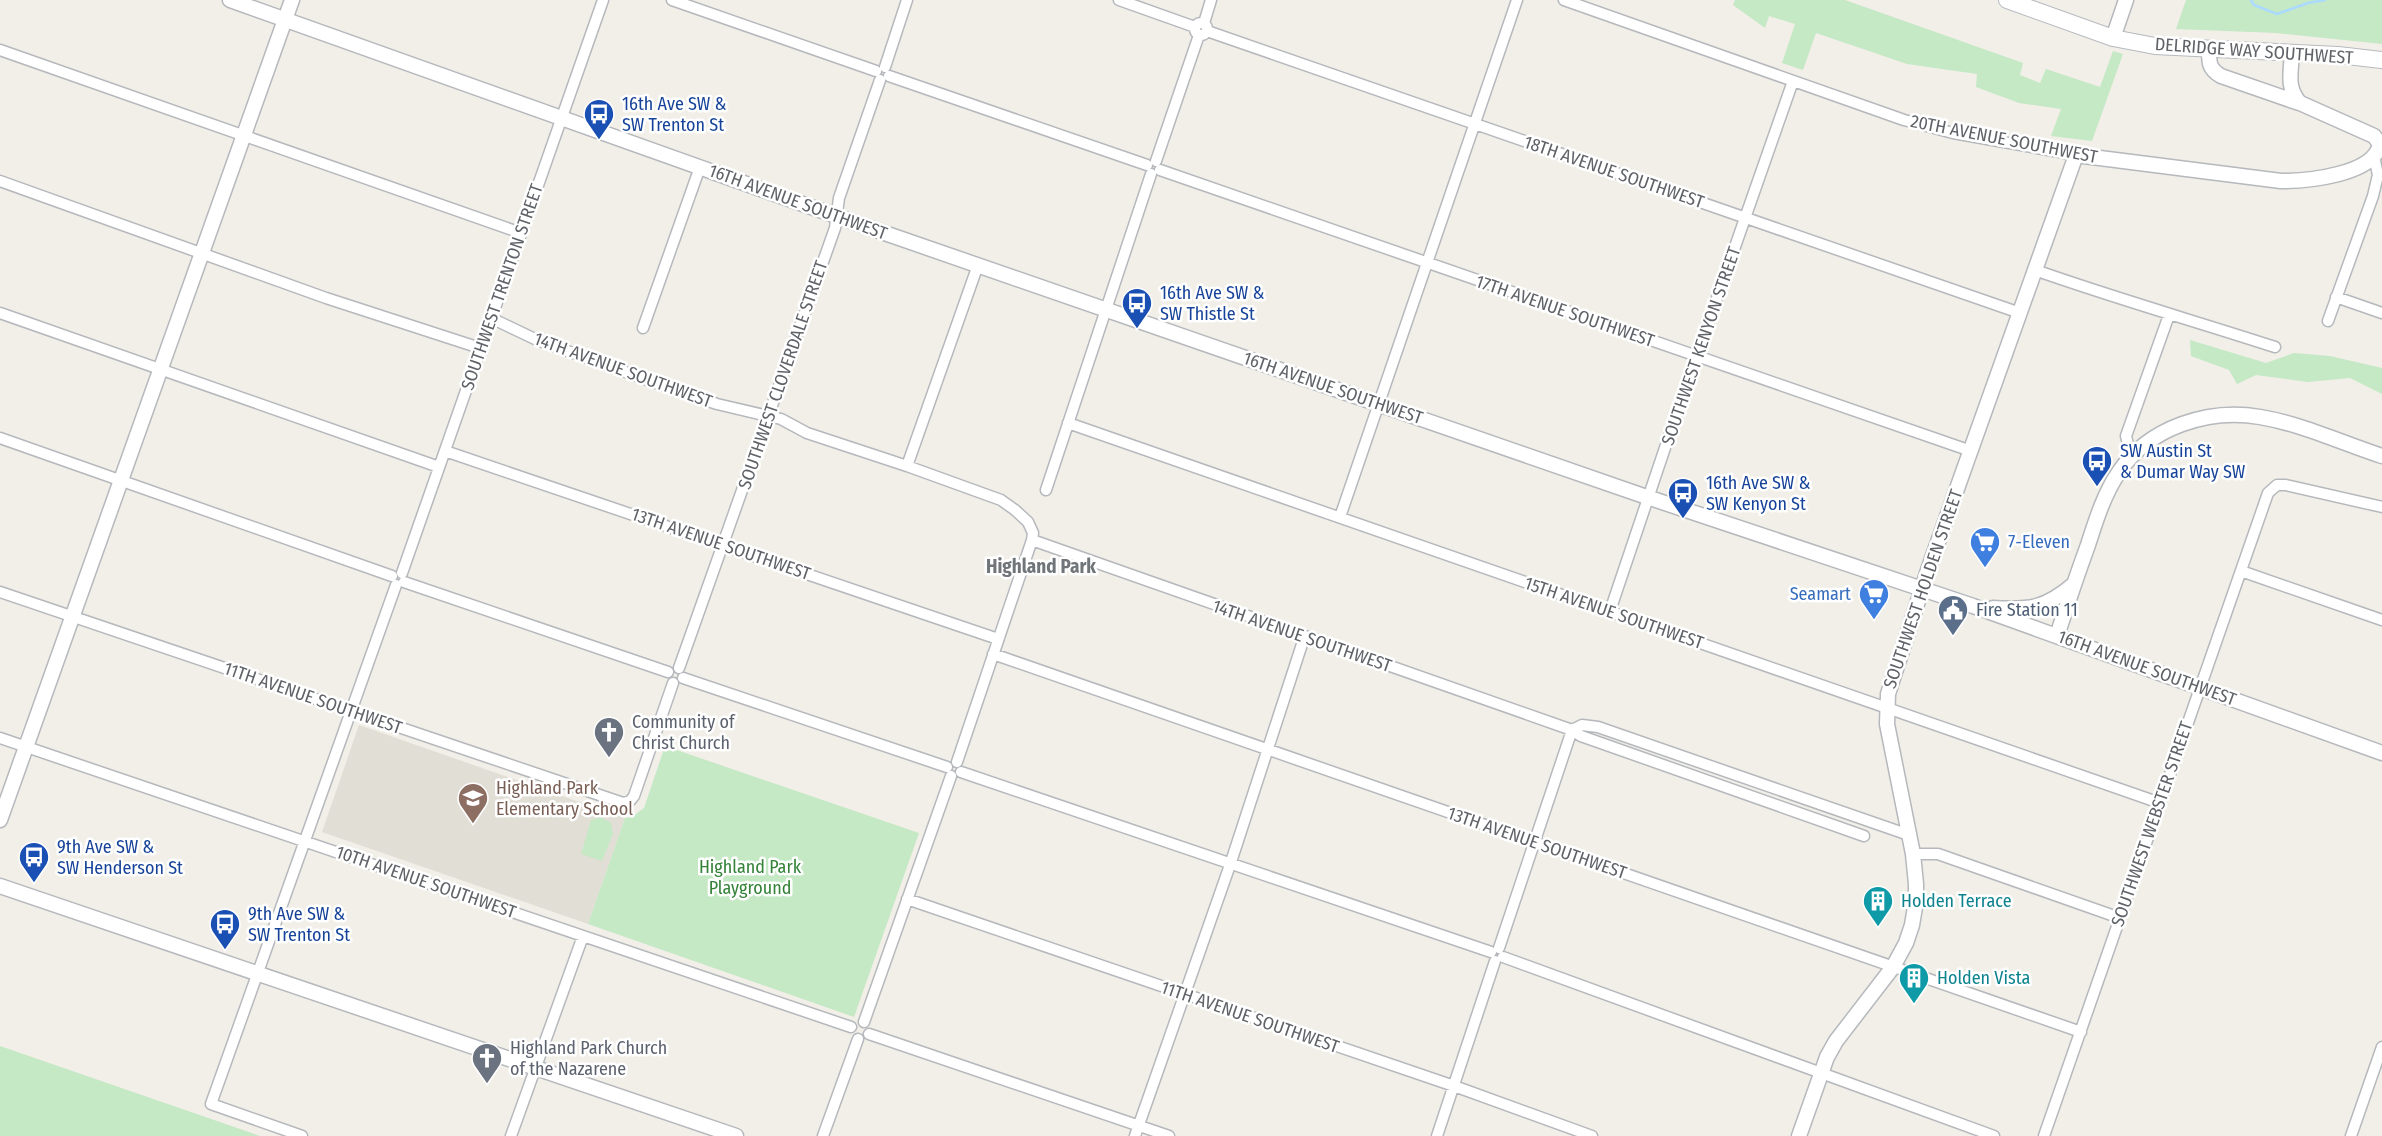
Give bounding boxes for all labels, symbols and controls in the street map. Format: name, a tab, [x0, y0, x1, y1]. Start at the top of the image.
street label: DELRIDGE WAY SOUTHWEST	[2154, 33, 2355, 69]
place label: 16th Ave SW & SW Trenton St	[622, 93, 727, 136]
bus stop icon: 16th Ave SW & SW Trenton St	[582, 97, 616, 141]
street label: 20TH AVENUE SOUTHWEST	[1909, 110, 2100, 168]
street label: 18TH AVENUE SOUTHWEST	[1521, 131, 1707, 213]
street label: 16TH AVENUE SOUTHWEST	[706, 159, 891, 245]
street label: SOUTHWEST TRENTON STREET	[456, 180, 548, 393]
street label: SOUTHWEST KENYON STREET	[1657, 243, 1746, 448]
street label: SOUTHWEST CLOVERDALE STREET	[734, 257, 833, 492]
street label: 17TH AVENUE SOUTHWEST	[1473, 270, 1658, 352]
place label: 16th Ave SW & SW Thistle St	[1160, 282, 1265, 325]
bus stop icon: 16th Ave SW & SW Thistle St	[1120, 286, 1154, 330]
street label: 14TH AVENUE SOUTHWEST	[531, 328, 716, 413]
street label: 16TH AVENUE SOUTHWEST	[1240, 347, 1426, 429]
place label: SW Austin St & Dumar Way SW	[2120, 440, 2246, 483]
bus stop icon: SW Austin St & Dumar Way SW	[2080, 444, 2114, 488]
place label: 16th Ave SW & SW Kenyon St	[1706, 472, 1811, 515]
bus stop icon: 16th Ave SW & SW Kenyon St	[1666, 476, 1700, 520]
street label: SOUTHWEST HOLDEN STREET	[1879, 486, 1968, 691]
street label: 13TH AVENUE SOUTHWEST	[629, 503, 814, 585]
supermarket icon: 7-Eleven	[1968, 525, 2002, 569]
place label: 7-Eleven	[2008, 531, 2070, 553]
district label: Highland Park	[986, 555, 1096, 578]
street label: 15TH AVENUE SOUTHWEST	[1522, 572, 1707, 654]
supermarket icon: Seamart	[1857, 577, 1891, 621]
place label: Seamart	[1790, 583, 1851, 605]
public building icon: Fire Station 11	[1936, 593, 1970, 637]
street label: 14TH AVENUE SOUTHWEST	[1210, 595, 1395, 677]
place label: Fire Station 11	[1976, 599, 2078, 621]
street label: 16TH AVENUE SOUTHWEST	[2055, 625, 2240, 711]
street label: 11TH AVENUE SOUTHWEST	[221, 657, 406, 739]
place label: Community of Christ Church	[632, 711, 736, 754]
church icon: Community of Christ Church	[592, 715, 626, 759]
street label: SOUTHWEST WEBSTER STREET	[2107, 718, 2198, 929]
place label: Highland Park Elementary School	[496, 777, 633, 820]
school or university icon: Highland Park Elementary School	[456, 781, 490, 825]
street label: 13TH AVENUE SOUTHWEST	[1445, 802, 1630, 884]
place label: 9th Ave SW & SW Henderson St	[57, 836, 183, 879]
bus stop icon: 9th Ave SW & SW Henderson St	[17, 840, 51, 884]
street label: 10TH AVENUE SOUTHWEST	[333, 841, 520, 923]
park label: Highland Park Playground	[699, 856, 802, 899]
building icon: Holden Terrace	[1861, 884, 1895, 928]
place label: Holden Terrace	[1901, 890, 2012, 912]
place label: 9th Ave SW & SW Trenton St	[248, 903, 350, 946]
bus stop icon: 9th Ave SW & SW Trenton St	[208, 907, 242, 951]
building icon: Holden Vista	[1897, 961, 1931, 1005]
place label: Holden Vista	[1937, 967, 2030, 989]
street label: 11TH AVENUE SOUTHWEST	[1158, 976, 1343, 1058]
place label: Highland Park Church of the Nazarene	[510, 1037, 667, 1080]
church icon: Highland Park Church of the Nazarene	[470, 1041, 504, 1085]

